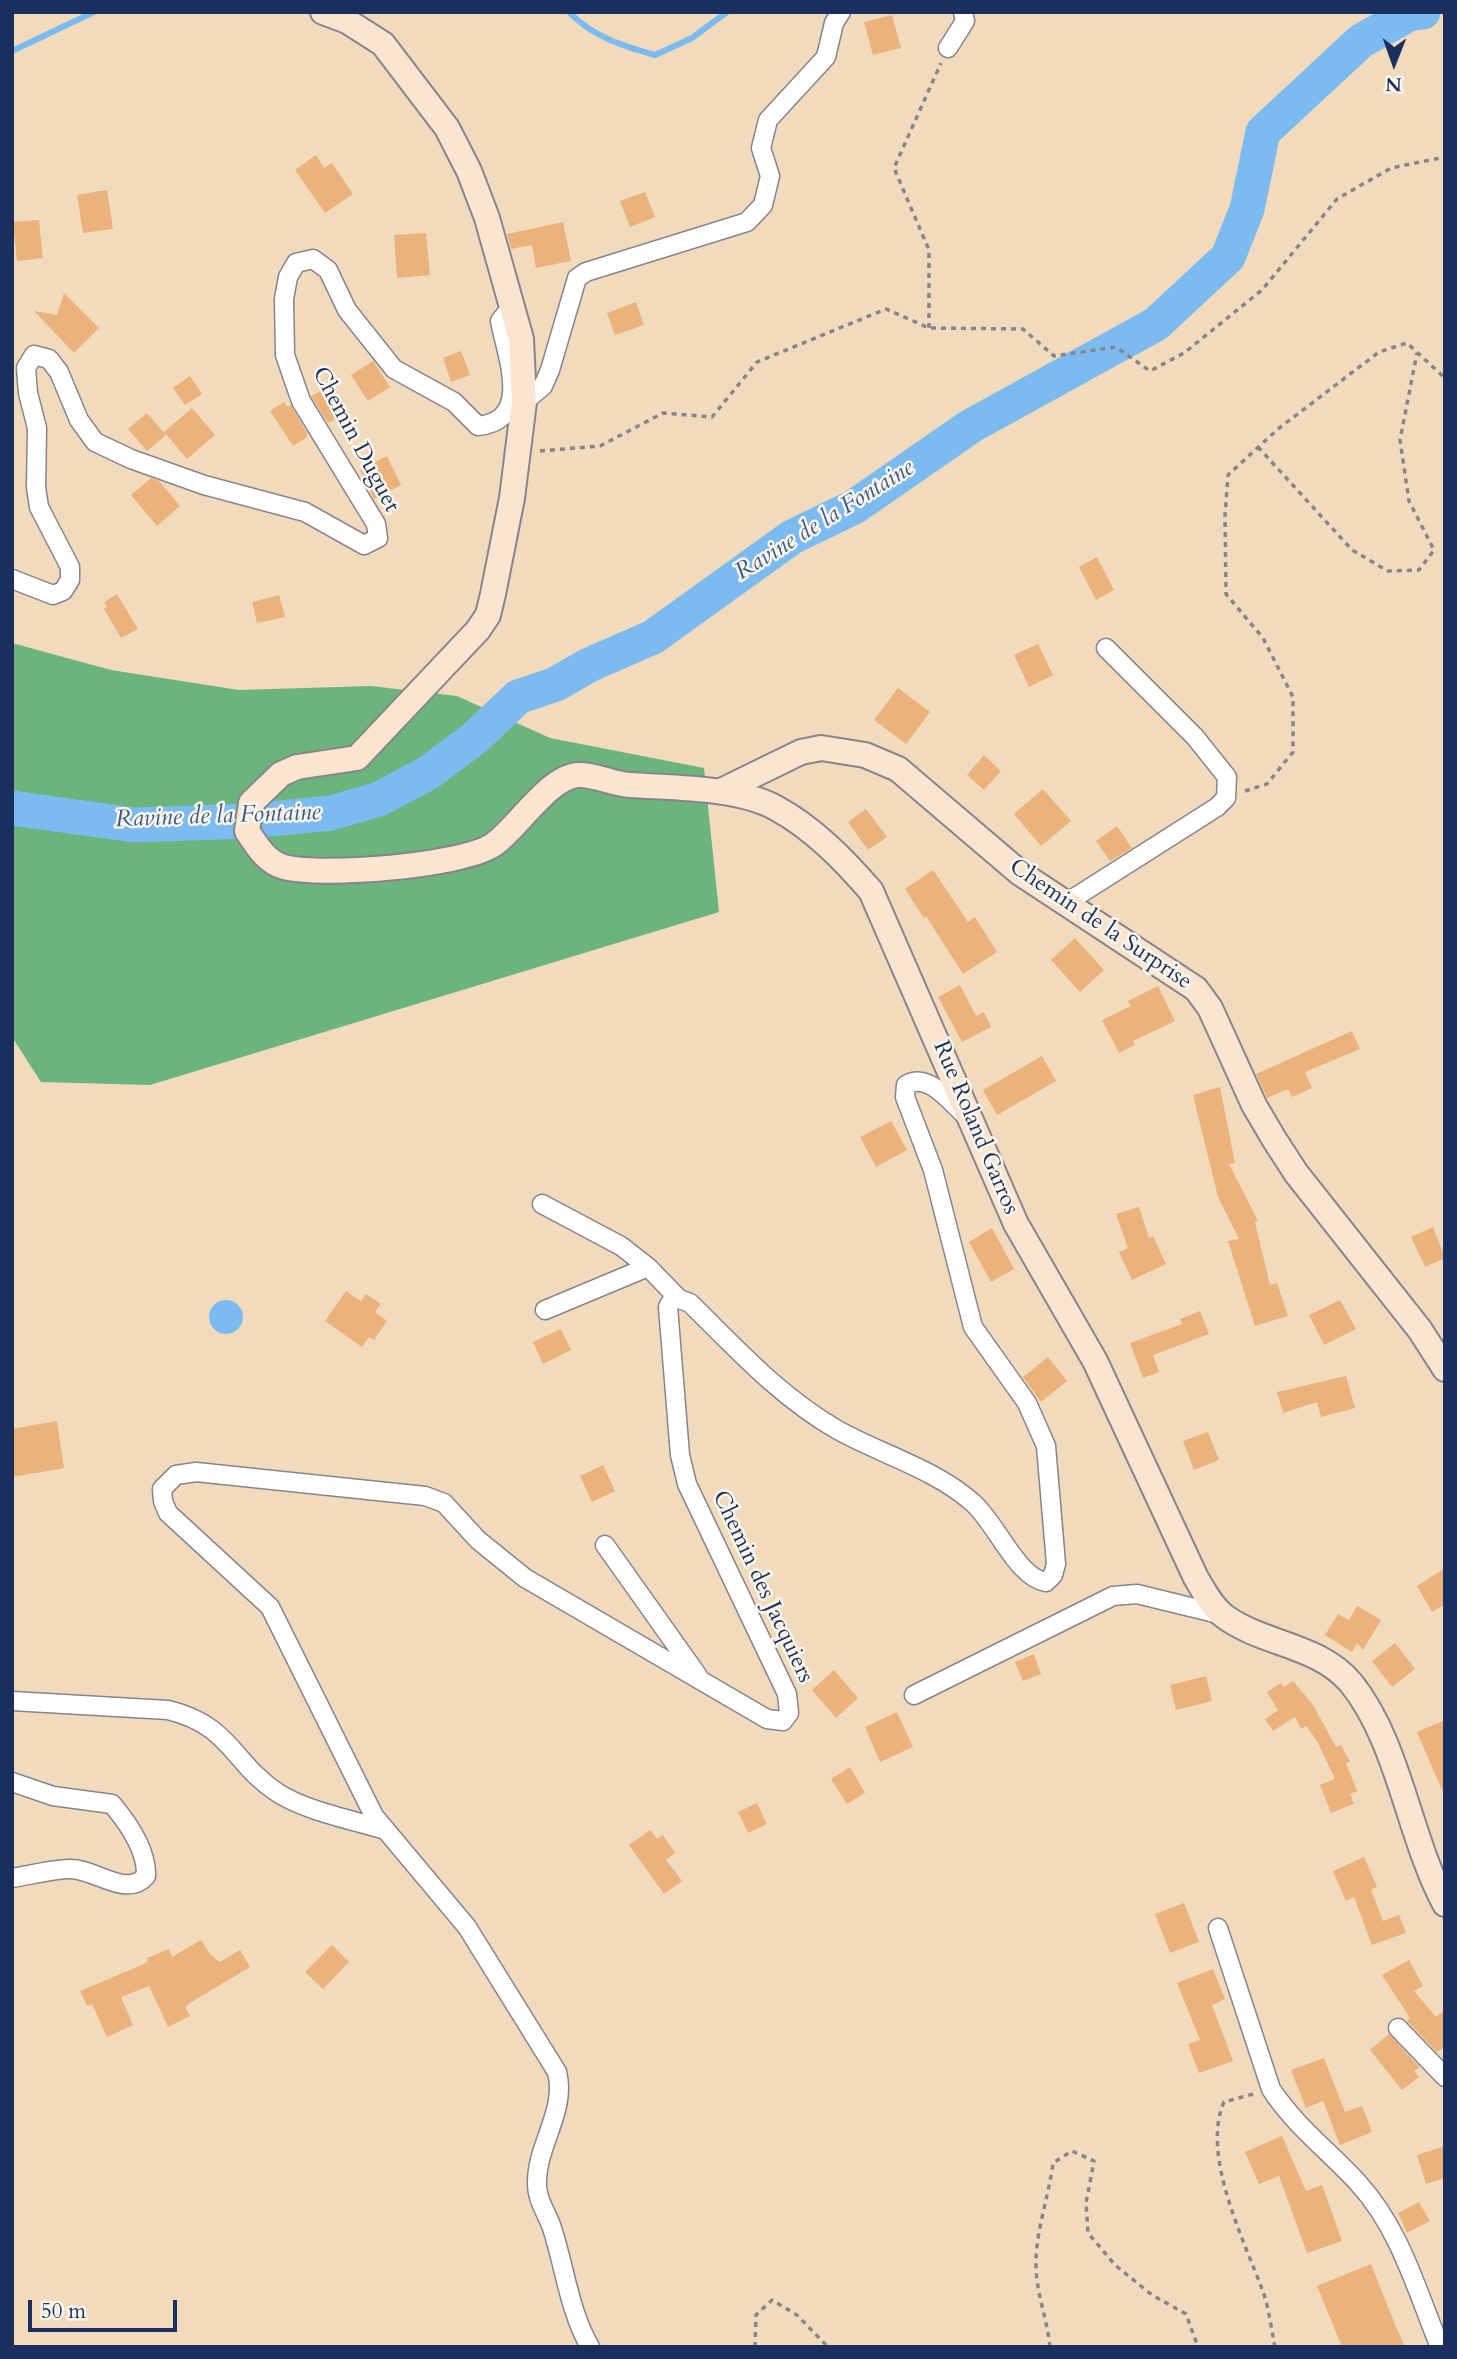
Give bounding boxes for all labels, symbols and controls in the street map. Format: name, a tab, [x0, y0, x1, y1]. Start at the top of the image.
north arrow	[1359, 28, 1429, 98]
text: N	[1385, 71, 1402, 97]
street label: Chemin Duguet	[305, 363, 405, 517]
water label: Ravine de la Fontaine	[730, 454, 920, 588]
water label: Ravine de la Fontaine	[115, 799, 321, 835]
street label: Chemin de la Surprise	[1003, 854, 1197, 996]
street label: Rue Roland Garros	[926, 1037, 1024, 1219]
street label: Chemin des Jacquiers	[705, 1487, 819, 1687]
scale bar	[32, 2286, 180, 2330]
text: 50 m	[41, 2297, 86, 2326]

